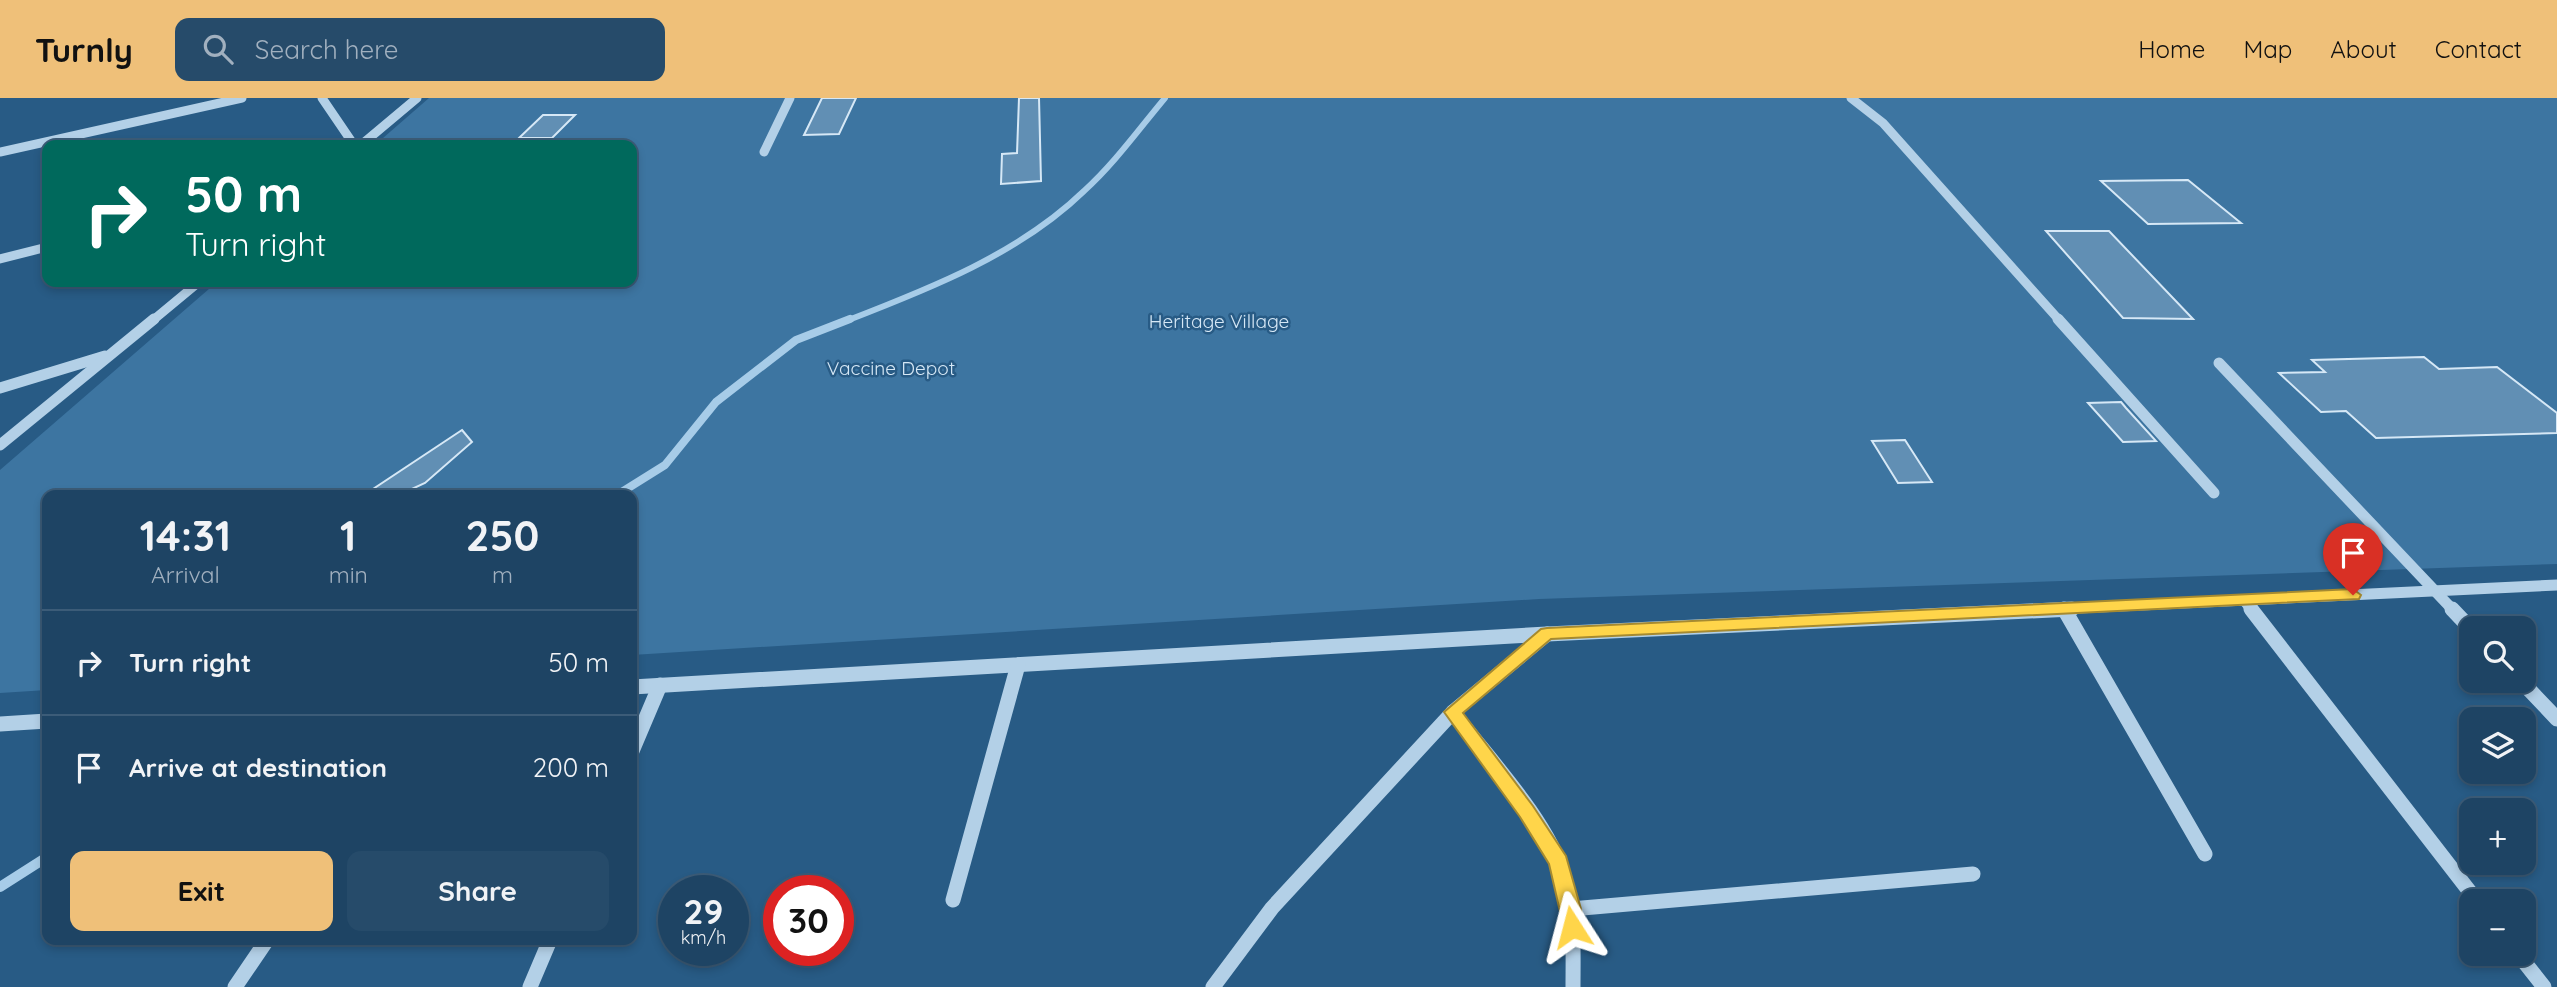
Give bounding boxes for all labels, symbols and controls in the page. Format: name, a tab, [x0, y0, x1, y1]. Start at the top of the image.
search box	[175, 18, 665, 81]
text: Turnly	[35, 29, 133, 70]
icon: search	[199, 30, 237, 68]
text: Search here	[255, 33, 398, 66]
text: Home	[2138, 34, 2205, 64]
text: Map	[2243, 34, 2292, 64]
text: About	[2330, 34, 2397, 64]
text: Contact	[2435, 34, 2522, 64]
text: 50 m	[185, 163, 302, 224]
icon: right	[70, 168, 161, 259]
text: Turn right	[185, 224, 326, 264]
park label: Heritage Village	[1149, 309, 1289, 333]
park label: Vaccine Depot	[827, 356, 955, 380]
text: 14:31	[140, 509, 231, 562]
text: 1	[340, 509, 356, 562]
text: 250	[465, 509, 539, 562]
pin	[2323, 523, 2383, 595]
icon: arrive	[2334, 534, 2372, 572]
text: Arrival	[151, 560, 220, 589]
text: min	[329, 560, 368, 589]
text: m	[492, 560, 513, 589]
map controls	[2459, 616, 2536, 966]
button: search	[2459, 616, 2536, 693]
icon: right	[70, 644, 108, 682]
text: Turn right	[129, 646, 251, 679]
text: 50 m	[549, 646, 609, 679]
button: layers	[2459, 707, 2536, 784]
icon: arrive	[70, 749, 108, 787]
text: Arrive at destination	[129, 751, 387, 784]
text: 200 m	[533, 751, 609, 784]
button: +	[2459, 798, 2536, 875]
button: Exit	[70, 851, 333, 931]
button: Share	[347, 851, 609, 931]
speed limit sign: 30	[763, 875, 854, 966]
text: 29	[684, 889, 723, 933]
button: −	[2459, 889, 2536, 966]
position arrow	[1535, 890, 1609, 964]
text: km/h	[681, 926, 726, 949]

